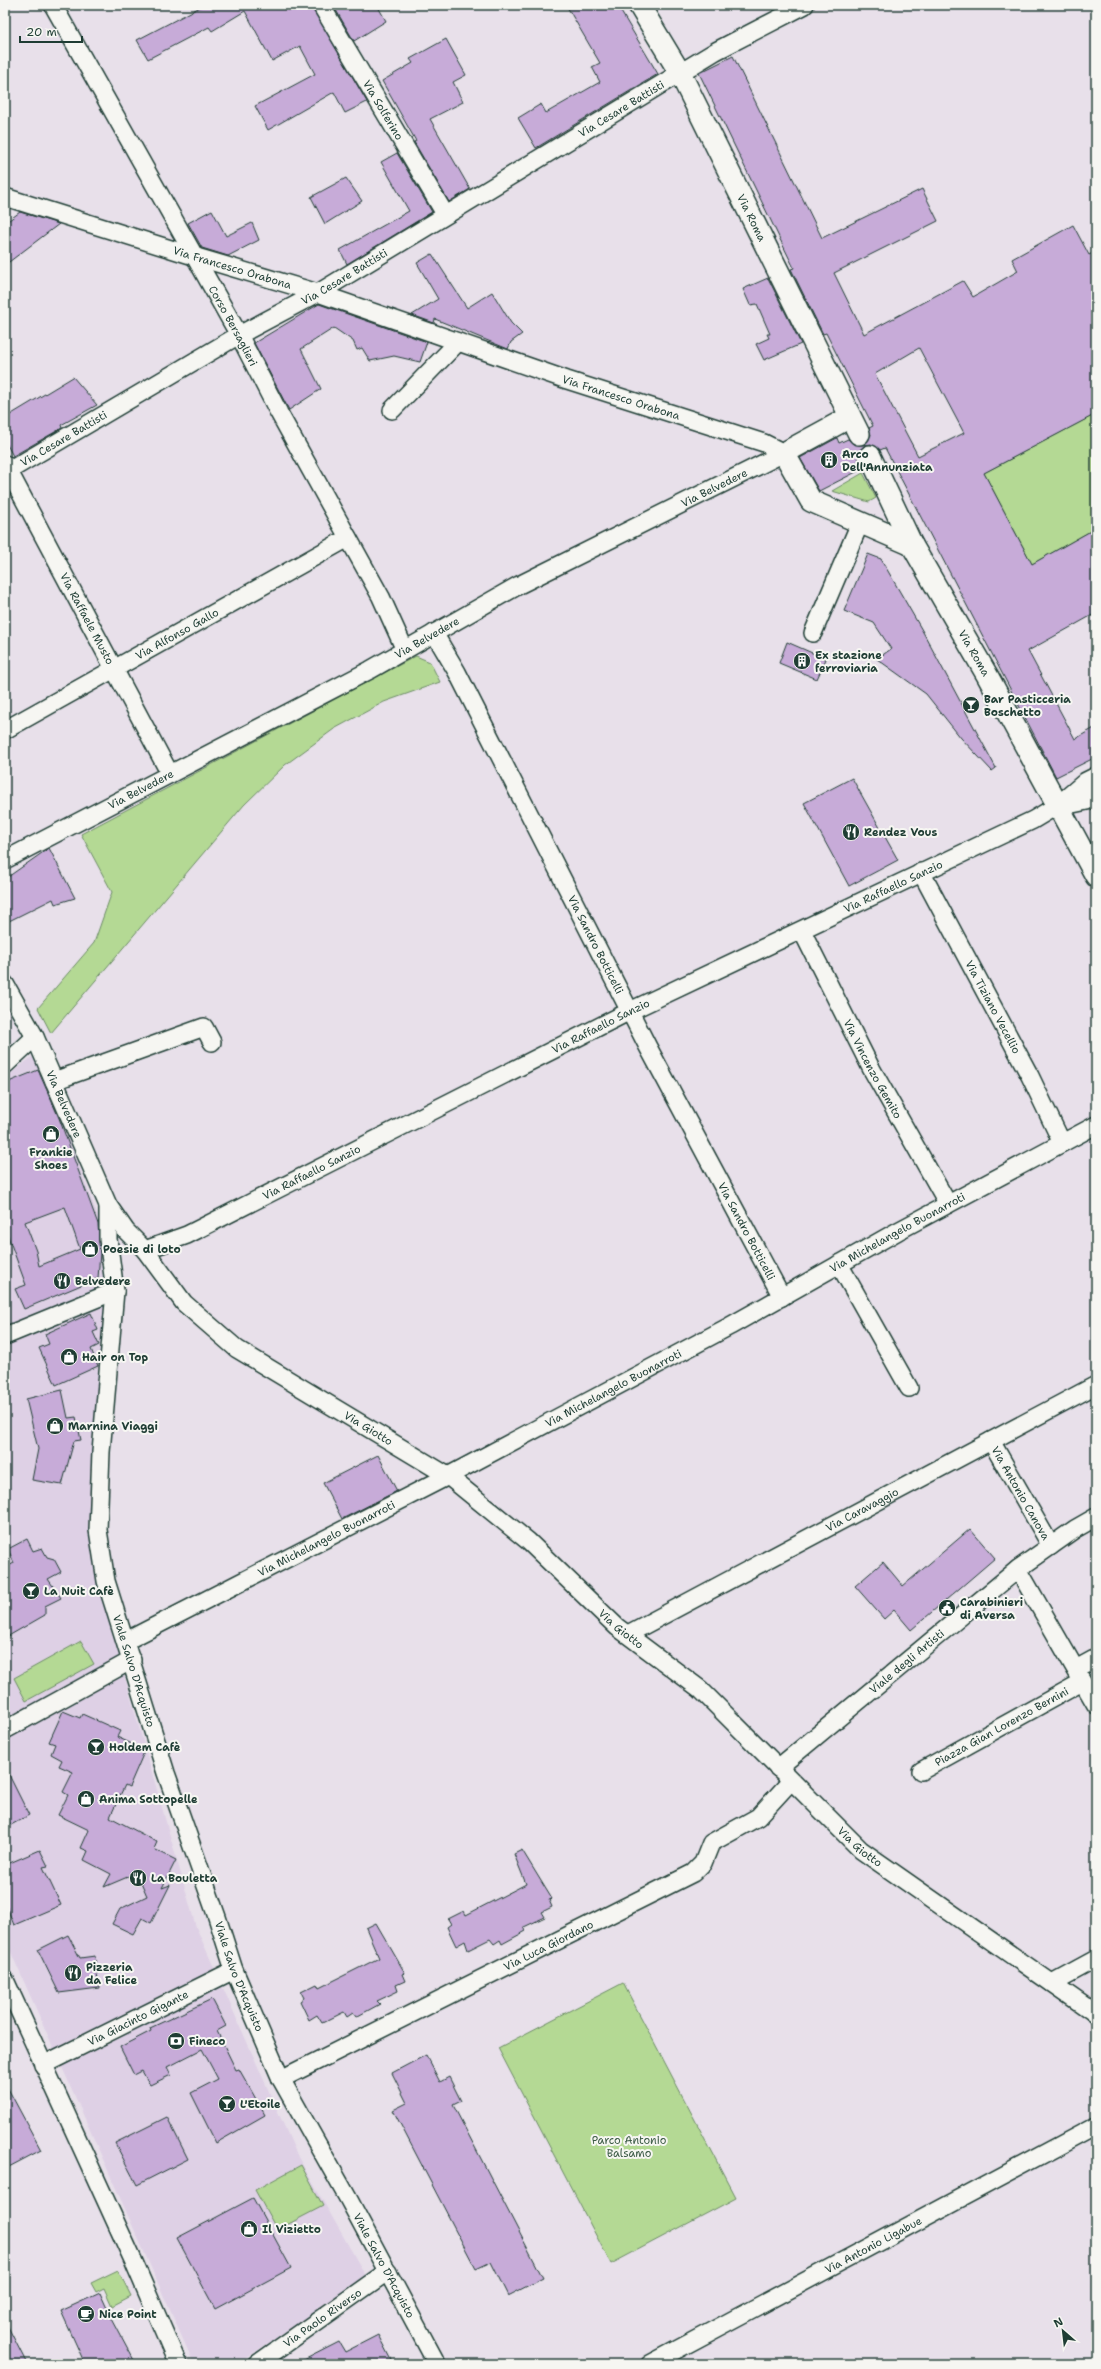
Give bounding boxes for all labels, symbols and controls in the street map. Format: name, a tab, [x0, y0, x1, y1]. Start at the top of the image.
scale bar	[20, 18, 82, 44]
text: 20 m	[26, 24, 57, 40]
street label: Via Solferino	[360, 77, 407, 143]
street label: Via Cesare Battisti	[575, 77, 667, 141]
street label: Via Roma	[734, 191, 770, 244]
street label: Via Francesco Orabona	[171, 243, 294, 292]
street label: Via Cesare Battisti	[298, 245, 390, 308]
street label: Corso Bersaglieri	[205, 283, 261, 369]
street label: Via Francesco Orabona	[560, 371, 682, 423]
street label: Via Cesare Battisti	[17, 407, 110, 470]
place label: Arco Dell'Annunziata	[842, 447, 933, 475]
building icon: Arco Dell'Annunziata	[819, 450, 839, 470]
street label: Via Belvedere	[678, 465, 750, 511]
street label: Via Raffaele Musto	[57, 570, 118, 667]
street label: Via Alfonso Gallo	[133, 604, 221, 663]
street label: Via Belvedere	[392, 613, 462, 662]
street label: Via Roma	[955, 627, 994, 679]
place label: Ex stazione ferroviaria	[815, 648, 882, 676]
building icon: Ex stazione ferroviaria	[792, 651, 812, 671]
place label: Bar Pasticceria Boschetto	[984, 692, 1071, 720]
bar icon: Bar Pasticceria Boschetto	[961, 695, 981, 715]
street label: Via Belvedere	[105, 766, 176, 813]
restaurant icon: Rendez Vous	[841, 822, 861, 842]
place label: Rendez Vous	[864, 825, 938, 840]
street label: Via Raffaello Sanzio	[841, 856, 945, 916]
street label: Via Sandro Botticelli	[564, 893, 627, 996]
street label: Via Tiziano Vecellio	[962, 958, 1024, 1057]
street label: Via Raffaello Sanzio	[549, 995, 652, 1057]
street label: Via Vincenzo Gemito	[840, 1017, 906, 1122]
street label: Via Belvedere	[43, 1068, 85, 1140]
shop icon: Frankie Shoes	[41, 1124, 61, 1144]
street label: Via Raffaello Sanzio	[260, 1141, 363, 1203]
place label: Frankie Shoes	[29, 1145, 73, 1173]
street label: Via Sandro Botticelli	[714, 1180, 779, 1283]
street label: Via Michelangelo Buonarroti	[827, 1189, 968, 1276]
shop icon: Poesie di loto	[80, 1239, 100, 1259]
place label: Poesie di loto	[103, 1242, 181, 1257]
restaurant icon: Belvedere	[52, 1271, 72, 1291]
place label: Belvedere	[75, 1274, 131, 1289]
street label: Via Michelangelo Buonarroti	[542, 1346, 684, 1431]
shop icon: Hair on Top	[59, 1347, 79, 1367]
place label: Hair on Top	[82, 1350, 149, 1365]
street label: Via Giotto	[341, 1408, 396, 1449]
shop icon: Marnina Viaggi	[45, 1416, 65, 1436]
place label: Marnina Viaggi	[68, 1419, 158, 1434]
street label: Via Antonio Canova	[988, 1443, 1054, 1543]
street label: Via Caravaggio	[823, 1484, 901, 1535]
street label: Via Michelangelo Buonarroti	[255, 1497, 398, 1580]
bar icon: La Nuit Cafè	[21, 1581, 41, 1601]
place label: La Nuit Cafè	[44, 1584, 114, 1599]
place label: Carabinieri di Aversa	[960, 1595, 1023, 1623]
public building icon: Carabinieri di Aversa	[937, 1598, 957, 1618]
street label: Via Giotto	[595, 1606, 647, 1652]
street label: Viale Salvo D'Acquisto	[110, 1613, 159, 1729]
street label: Viale degli Artisti	[866, 1626, 947, 1697]
street label: Piazza Gian Lorenzo Bernini	[932, 1683, 1071, 1770]
bar icon: Holdem Cafè	[86, 1737, 106, 1757]
place label: Holdem Cafè	[109, 1740, 181, 1755]
shop icon: Anima Sottopelle	[76, 1789, 96, 1809]
place label: Anima Sottopelle	[99, 1792, 198, 1807]
street label: Via Giotto	[834, 1823, 886, 1870]
restaurant icon: La Bouletta	[128, 1868, 148, 1888]
place label: La Bouletta	[151, 1871, 218, 1886]
street label: Via Luca Giordano	[501, 1916, 596, 1974]
street label: Viale Salvo D'Acquisto	[211, 1919, 267, 2034]
place label: Pizzeria da Felice	[86, 1960, 137, 1988]
restaurant icon: Pizzeria da Felice	[63, 1963, 83, 1983]
street label: Via Giacinto Gigante	[85, 1986, 191, 2049]
bank icon: Fineco	[166, 2031, 186, 2051]
place label: Fineco	[189, 2034, 225, 2049]
bar icon: L'Etoile	[217, 2094, 237, 2114]
place label: L'Etoile	[240, 2097, 281, 2112]
park label: Parco Antonio Balsamo	[592, 2133, 667, 2161]
street label: Viale Salvo D'Acquisto	[350, 2210, 418, 2321]
street label: Via Antonio Ligabue	[822, 2213, 924, 2277]
shop icon: Il Vizietto	[239, 2219, 259, 2239]
place label: Il Vizietto	[262, 2222, 321, 2237]
street label: Via Paolo Riverso	[280, 2285, 365, 2351]
cafe icon: Nice Point	[76, 2304, 96, 2324]
place label: Nice Point	[99, 2307, 157, 2322]
north arrow	[1043, 2311, 1083, 2351]
text: N	[1051, 2314, 1066, 2331]

